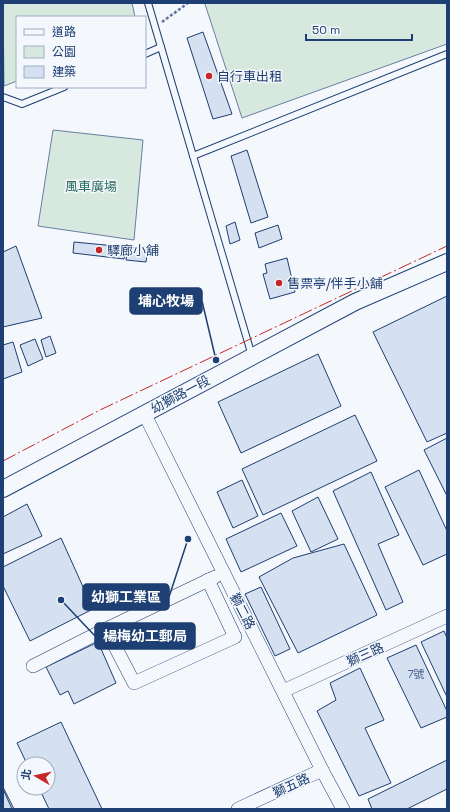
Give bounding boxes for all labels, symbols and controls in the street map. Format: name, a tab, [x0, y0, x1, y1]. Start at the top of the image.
legend	[16, 16, 146, 88]
scale bar	[306, 16, 412, 42]
text: 50 m	[312, 22, 340, 38]
text: 道路	[52, 24, 76, 40]
text: 公園	[52, 44, 76, 60]
text: 建築	[52, 64, 76, 80]
place label: 自行車出租	[217, 68, 282, 85]
marker: 自行車出租	[204, 71, 214, 81]
park label: 風車廣場	[65, 178, 117, 195]
place label: 驛廊小舖	[107, 242, 159, 259]
marker: 驛廊小舖	[94, 245, 104, 255]
place label: 售票亭/伴手小舖	[287, 275, 383, 292]
marker: 售票亭/伴手小舖	[274, 278, 284, 288]
callout: 埔心牧場	[130, 288, 202, 314]
text: 埔心牧場	[138, 292, 194, 310]
street label: 幼獅路一段	[148, 372, 213, 417]
callout: 幼獅工業區	[83, 584, 169, 610]
text: 幼獅工業區	[91, 588, 161, 606]
street label: 獅二路	[226, 590, 259, 632]
callout: 楊梅幼工郵局	[95, 623, 195, 649]
text: 楊梅幼工郵局	[103, 627, 187, 645]
street label: 獅三路	[344, 639, 386, 670]
house number: 7號	[407, 667, 425, 681]
north arrow	[16, 756, 56, 796]
text: 北	[18, 768, 34, 781]
street label: 獅五路	[270, 770, 312, 801]

